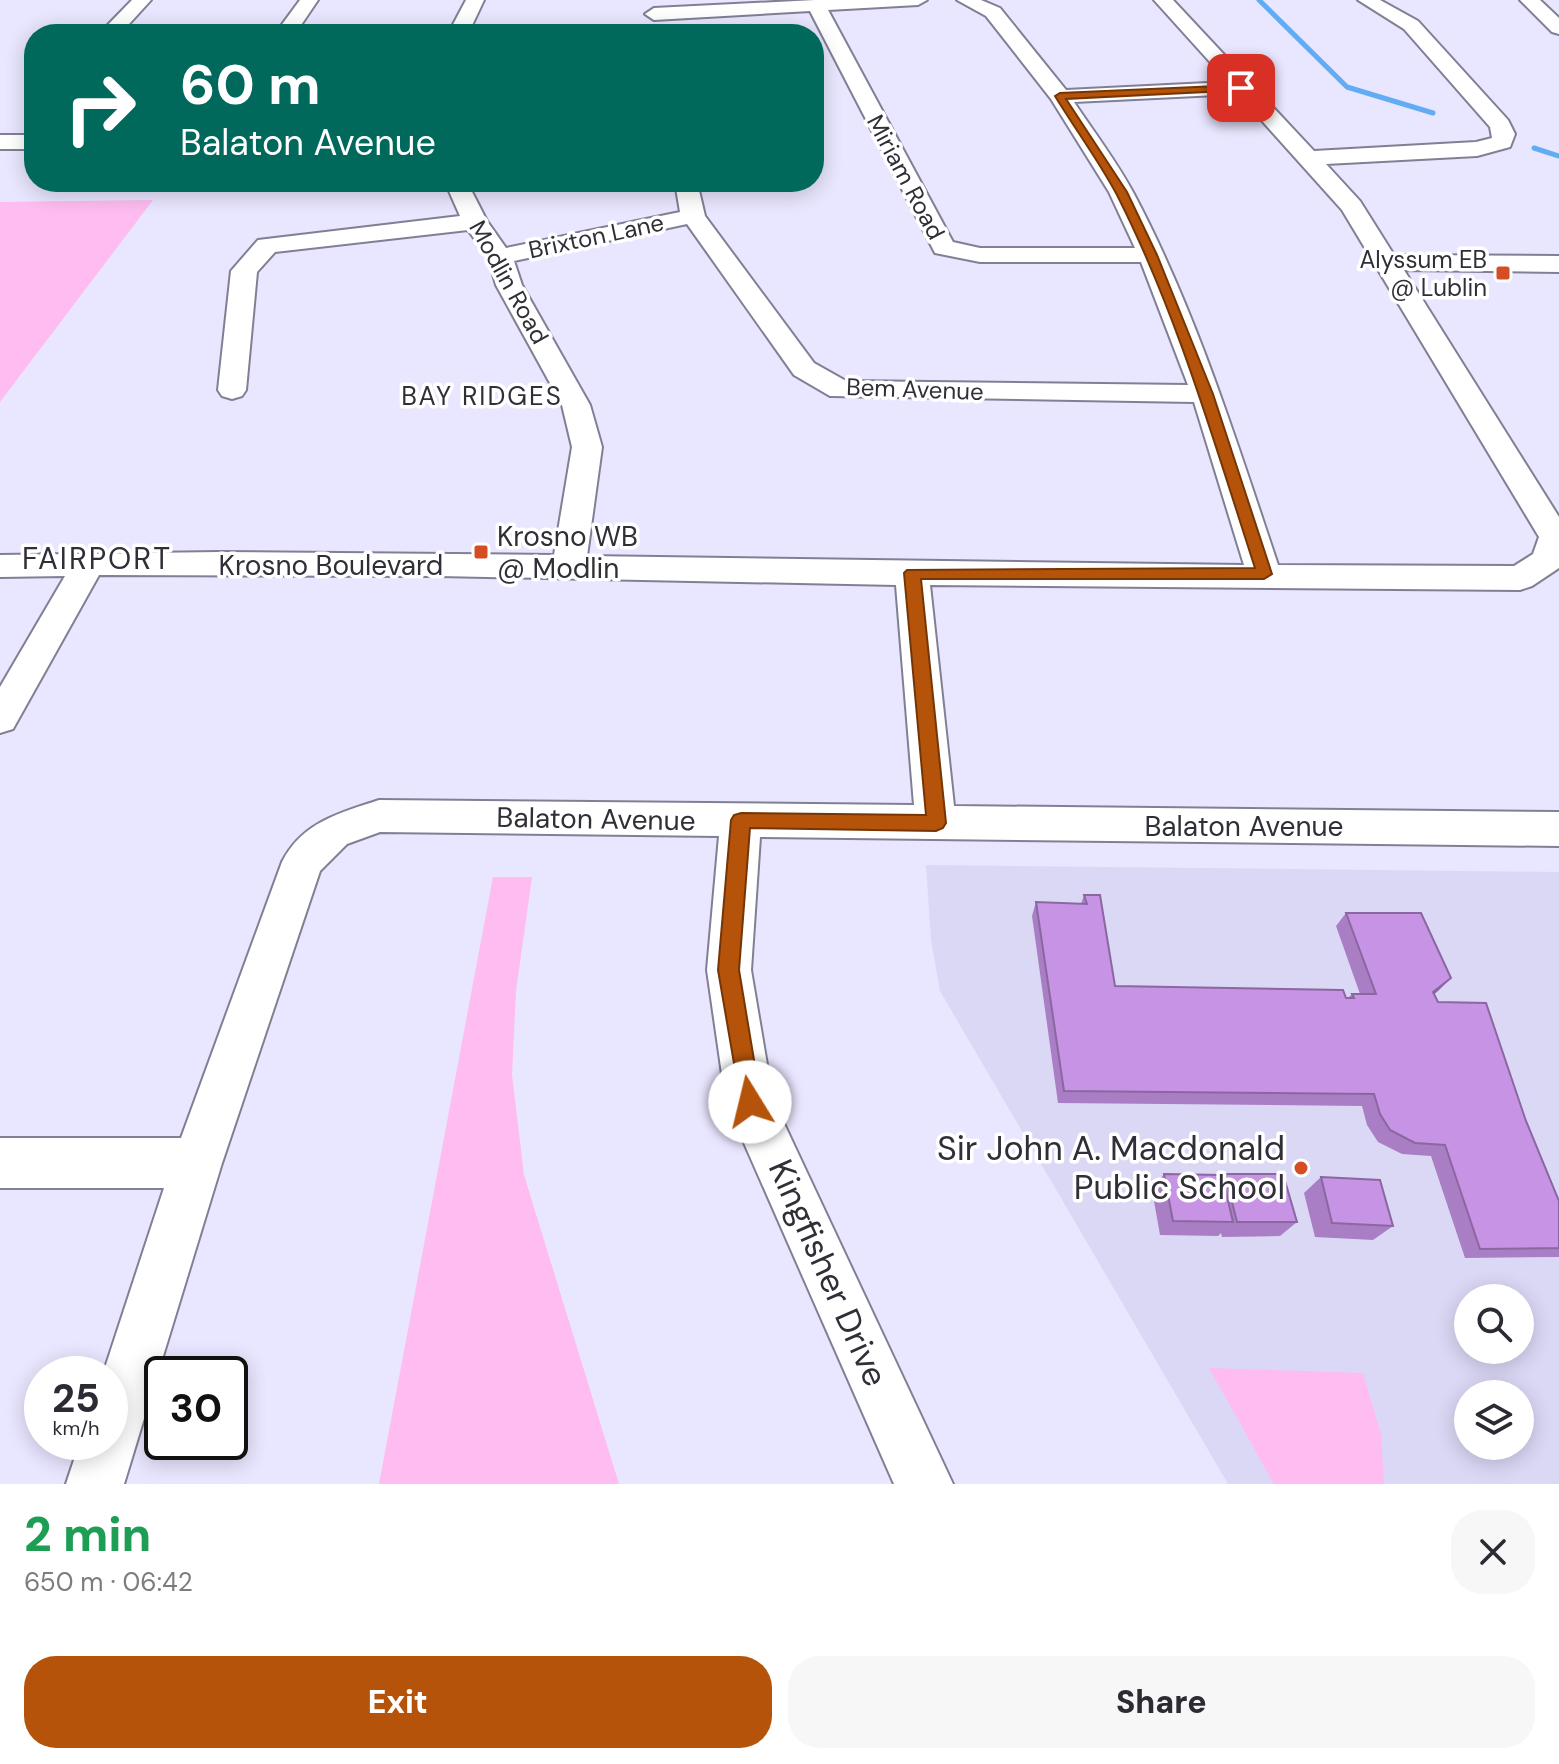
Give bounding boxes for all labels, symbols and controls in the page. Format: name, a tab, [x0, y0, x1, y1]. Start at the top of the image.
text: 60 m	[180, 48, 321, 121]
pin	[1207, 54, 1275, 122]
icon: right	[48, 56, 152, 160]
icon: arrive	[1219, 66, 1263, 110]
street label: Miriam Road	[860, 109, 952, 245]
text: Balaton Avenue	[180, 119, 436, 166]
street label: Brixton Lane	[525, 207, 667, 265]
street label: Modlin Road	[462, 215, 556, 349]
place label: Alyssum EB @ Lublin	[1359, 244, 1487, 303]
marker: Alyssum EB @ Lublin	[1494, 264, 1512, 282]
street label: Bem Avenue	[846, 371, 984, 407]
district label: BAY RIDGES	[401, 379, 563, 413]
place label: Krosno WB @ Modlin	[497, 518, 638, 587]
district label: FAIRPORT	[22, 539, 172, 578]
marker: Krosno WB @ Modlin	[472, 543, 490, 561]
street label: Krosno Boulevard	[219, 547, 443, 584]
street label: Balaton Avenue	[496, 799, 696, 839]
street label: Balaton Avenue	[1144, 808, 1344, 845]
position arrow	[708, 1060, 792, 1144]
place label: Sir John A. Macdonald Public School	[937, 1126, 1285, 1210]
street label: Kingfisher Drive	[758, 1153, 898, 1393]
marker: Sir John A. Macdonald Public School	[1292, 1159, 1310, 1177]
map controls	[1454, 1284, 1534, 1460]
button: search	[1454, 1284, 1534, 1364]
speed limit sign: 30	[144, 1356, 248, 1460]
text: 25	[52, 1372, 100, 1424]
button: layers	[1454, 1380, 1534, 1460]
text: km/h	[52, 1415, 100, 1441]
text: 2 min	[24, 1503, 151, 1566]
button: close	[1451, 1510, 1535, 1594]
text: 650 m · 06:42	[24, 1565, 193, 1599]
button: Exit	[24, 1656, 772, 1748]
button: Share	[788, 1656, 1535, 1748]

